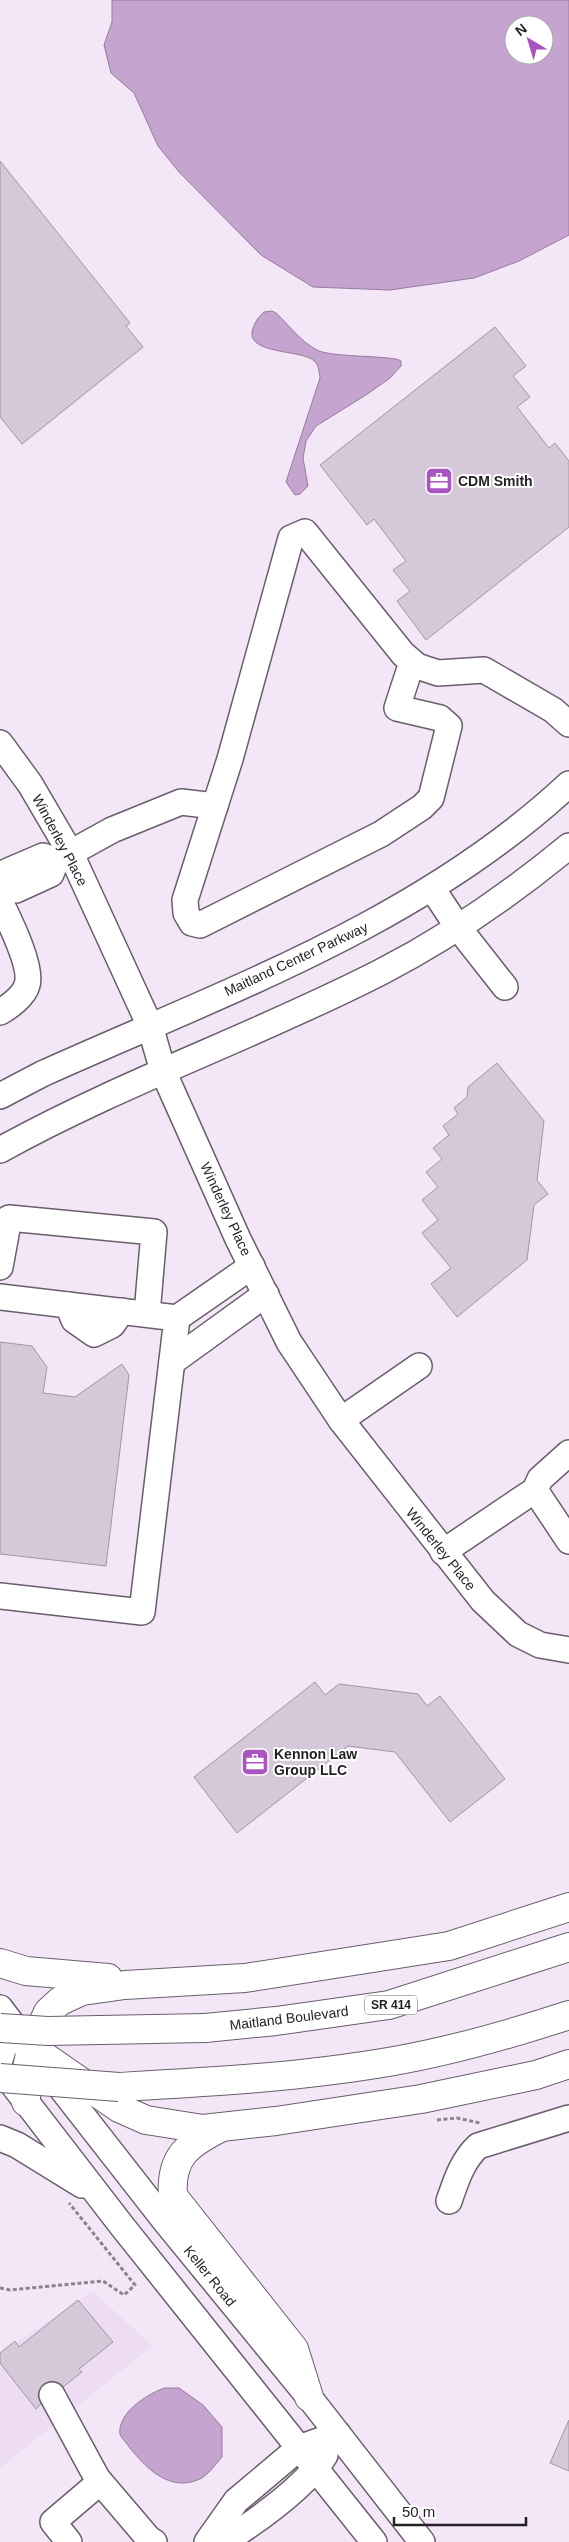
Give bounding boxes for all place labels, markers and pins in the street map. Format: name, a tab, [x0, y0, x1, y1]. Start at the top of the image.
office icon: CDM Smith	[424, 466, 454, 496]
place label: CDM Smith	[458, 473, 533, 489]
place label: Kennon Law Group LLC	[274, 1746, 357, 1778]
office icon: Kennon Law Group LLC	[240, 1747, 270, 1777]

